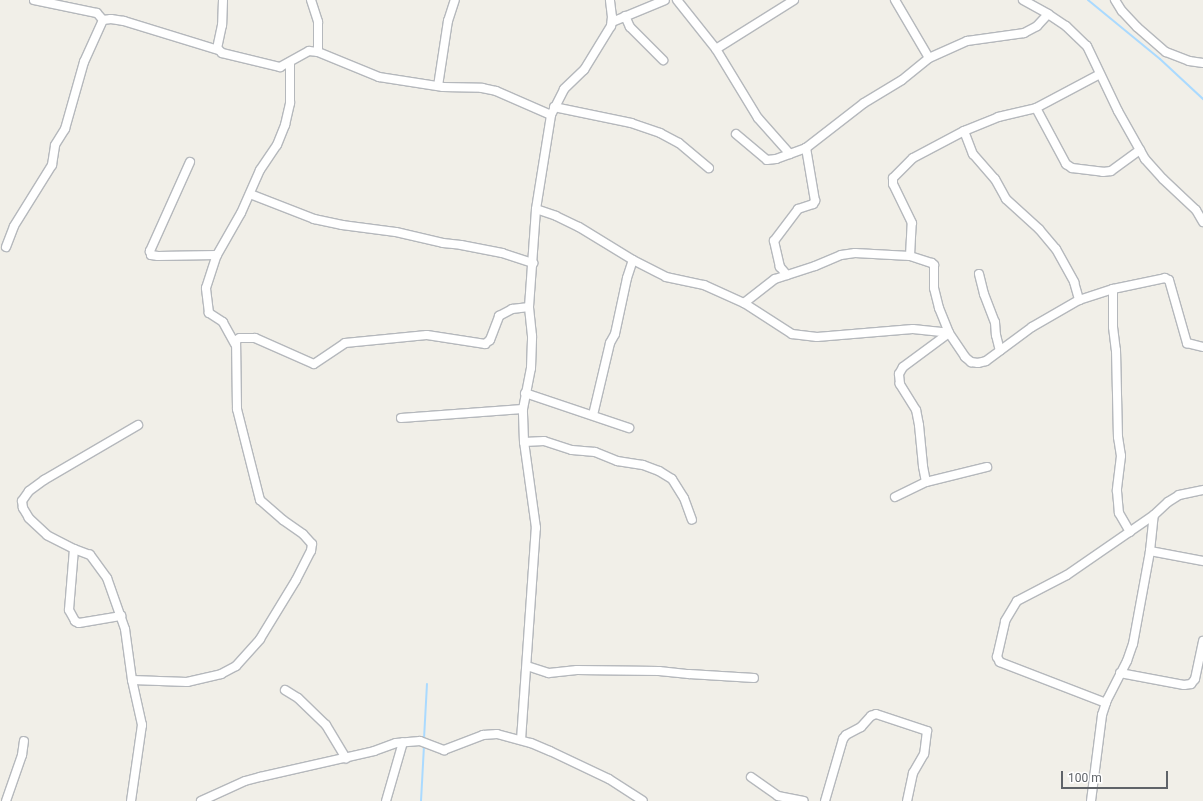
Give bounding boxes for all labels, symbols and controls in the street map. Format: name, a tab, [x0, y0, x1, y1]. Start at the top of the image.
scale bar	[1063, 763, 1170, 789]
text: 100 m	[1068, 771, 1102, 785]

